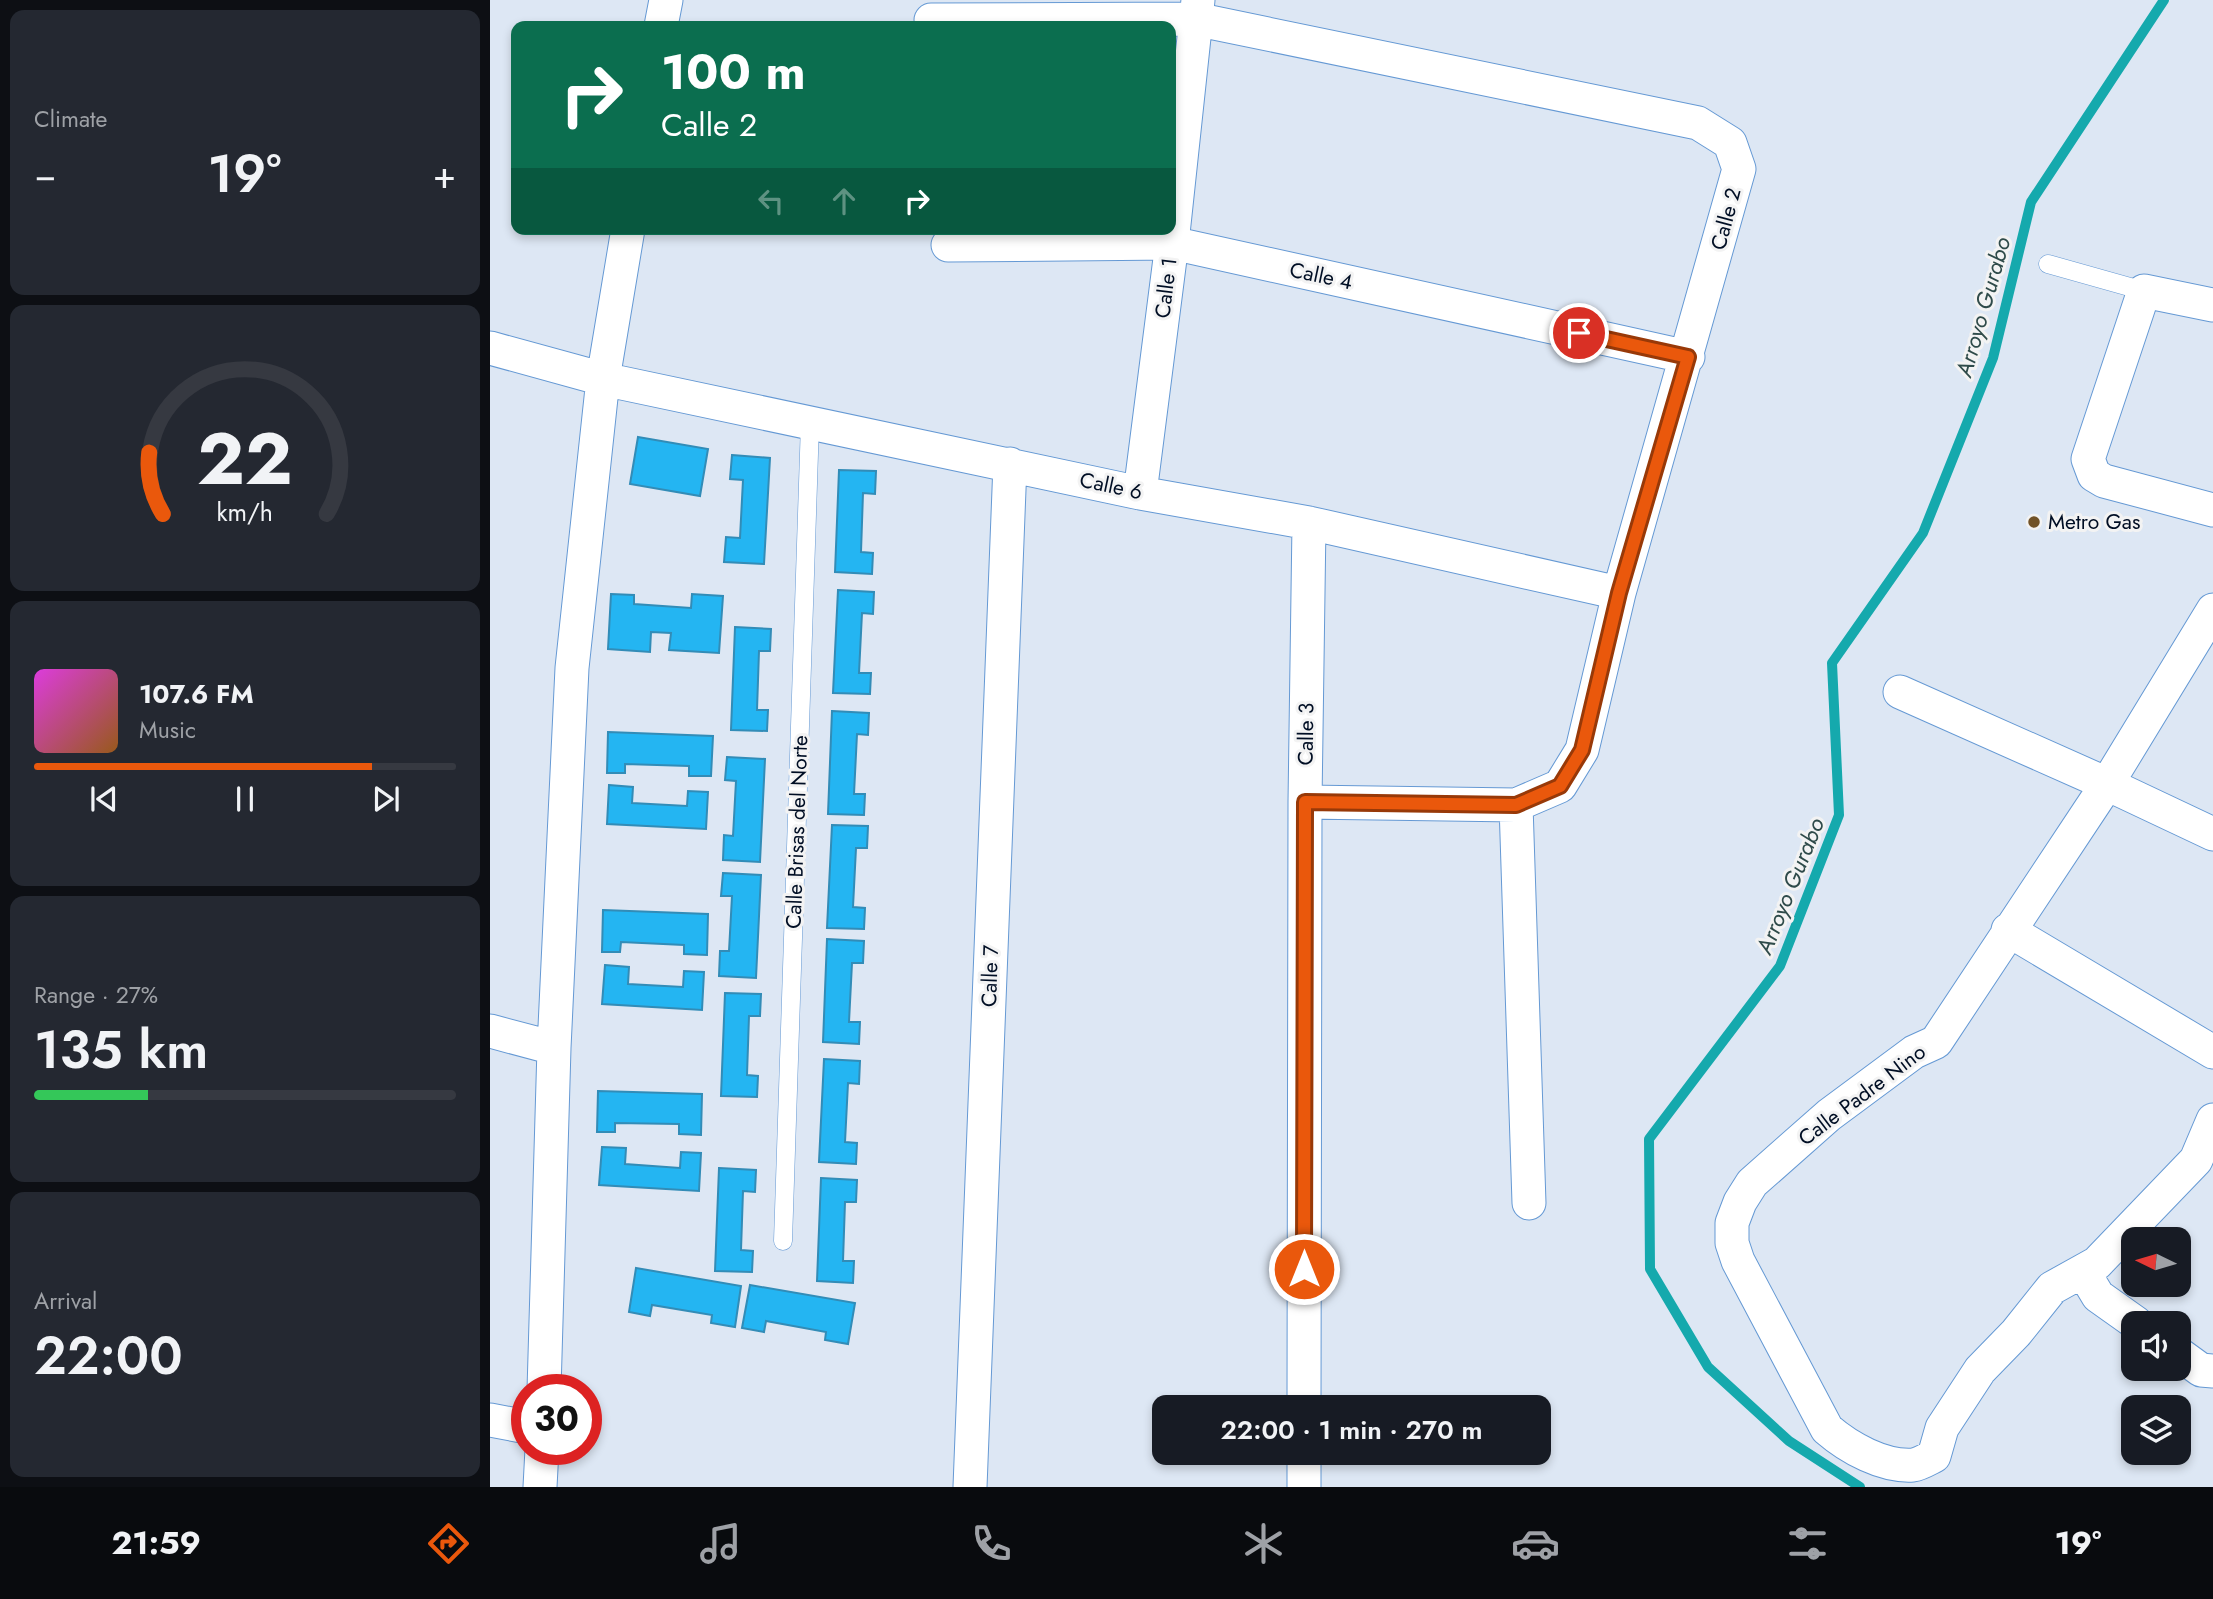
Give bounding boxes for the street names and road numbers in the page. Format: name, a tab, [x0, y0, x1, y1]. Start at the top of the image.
street label: Calle 2	[1703, 185, 1749, 253]
street label: Calle 4	[1287, 255, 1355, 297]
street label: Calle 1	[1147, 256, 1185, 320]
street label: Calle 6	[1077, 465, 1145, 507]
street label: Calle 3	[1290, 702, 1322, 766]
street label: Calle Brisas del Norte	[779, 735, 815, 929]
street label: Calle 7	[974, 944, 1006, 1008]
street label: Calle Padre Nino	[1792, 1037, 1932, 1153]

